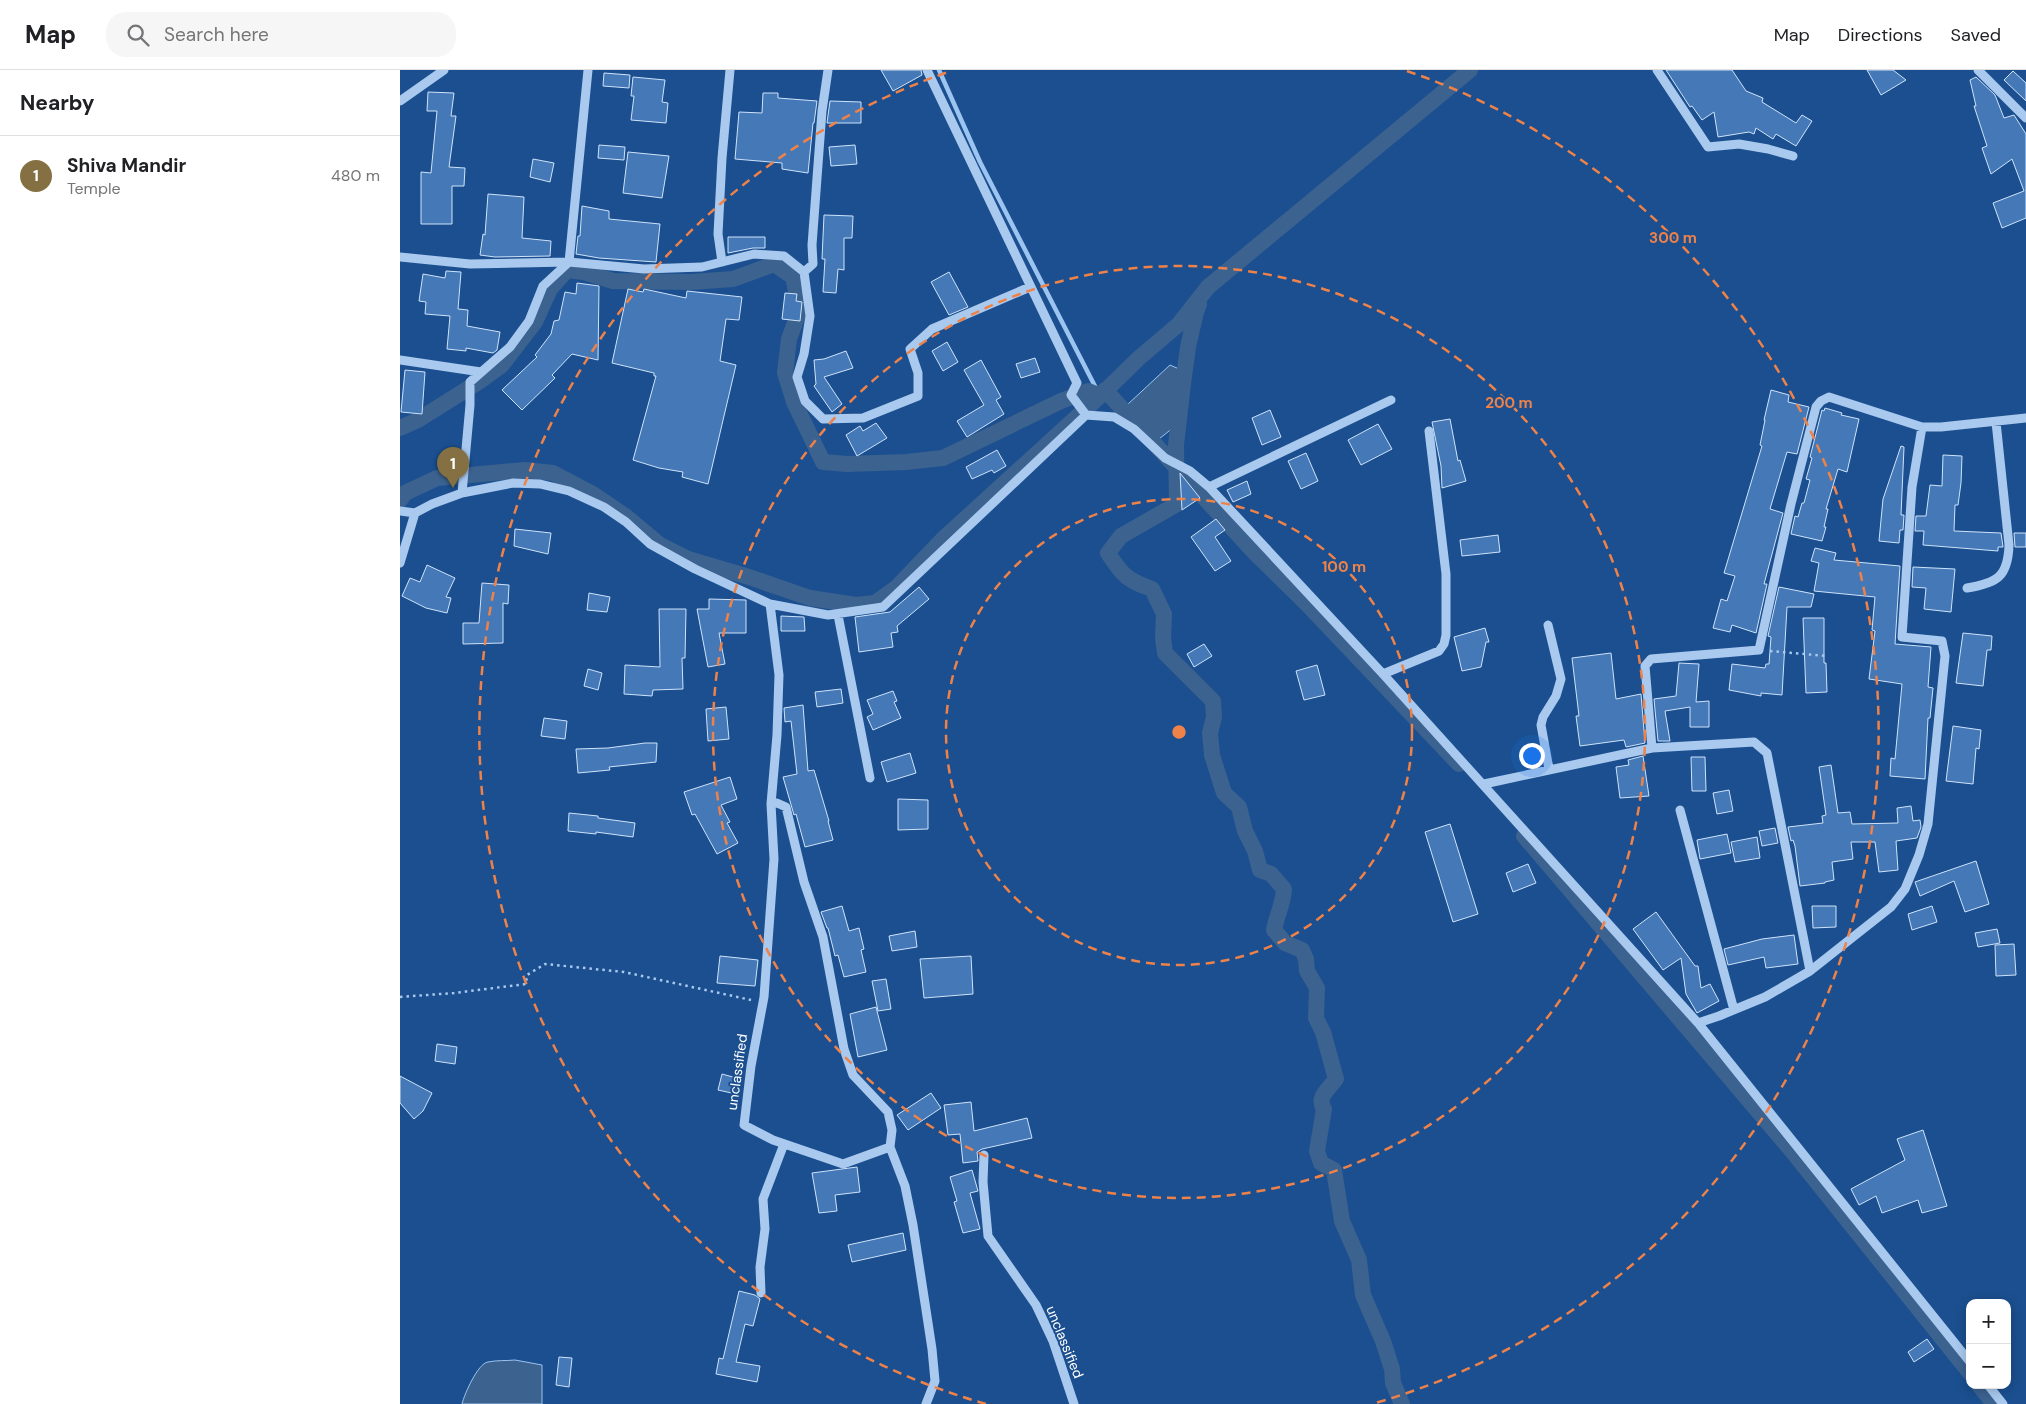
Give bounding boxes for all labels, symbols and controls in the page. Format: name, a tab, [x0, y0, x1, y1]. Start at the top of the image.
search box	[106, 12, 456, 57]
text: Map	[25, 19, 76, 50]
icon: search	[124, 21, 152, 49]
text: Search here	[164, 22, 269, 47]
text: Map	[1774, 23, 1810, 47]
text: Directions	[1838, 23, 1923, 47]
text: Saved	[1951, 23, 2001, 47]
text: Nearby	[20, 89, 94, 117]
text: Shiva Mandir	[67, 153, 186, 178]
text: 1	[33, 165, 39, 186]
text: 480 m	[331, 165, 380, 186]
text: Temple	[67, 178, 121, 199]
text: 300 m	[1649, 228, 1697, 248]
text: 200 m	[1485, 393, 1533, 413]
pin: 1	[437, 447, 469, 488]
text: 100 m	[1322, 557, 1366, 577]
centre of rings	[1170, 723, 1188, 741]
your location	[1519, 743, 1545, 769]
street label: unclassified	[723, 1033, 751, 1111]
map controls	[1966, 1299, 2011, 1389]
button: +	[1966, 1299, 2011, 1344]
street label: unclassified	[1042, 1303, 1088, 1381]
button: −	[1966, 1344, 2011, 1389]

